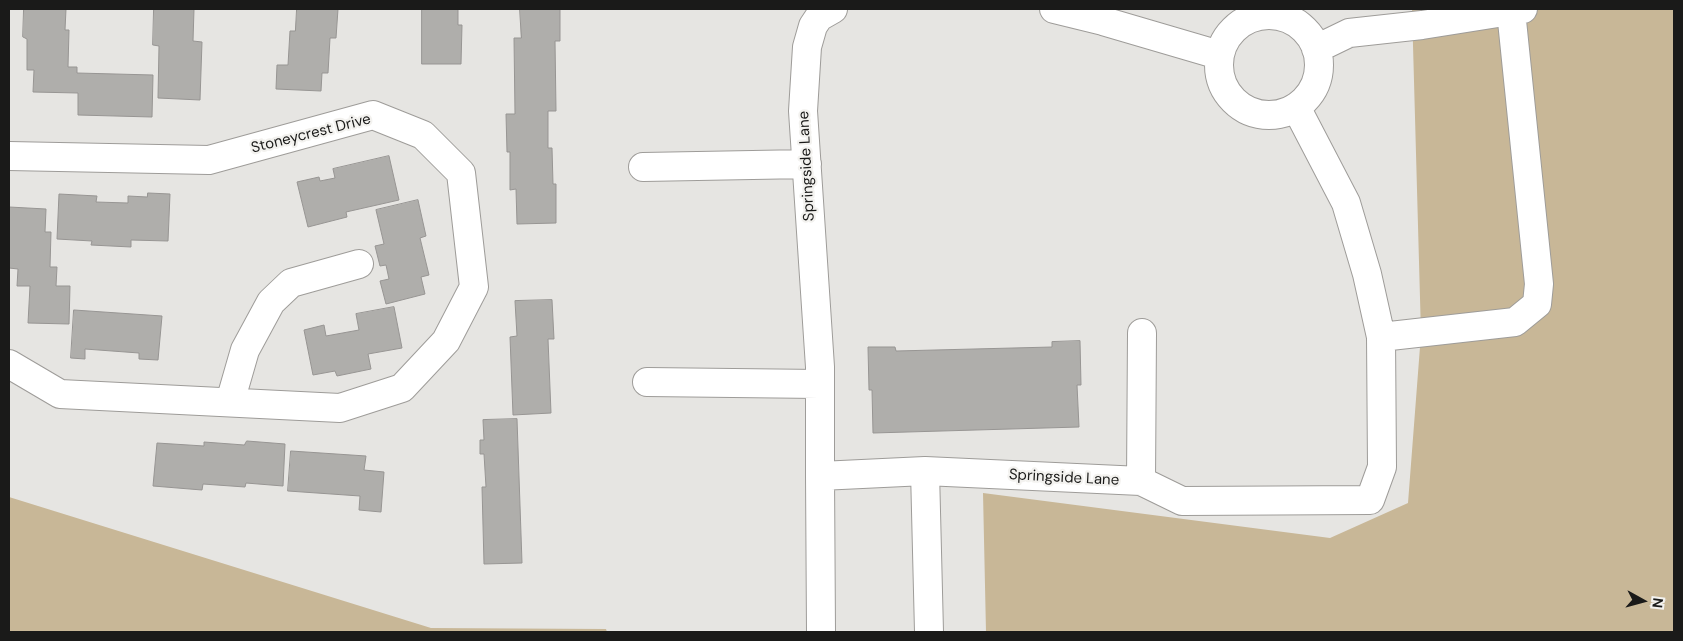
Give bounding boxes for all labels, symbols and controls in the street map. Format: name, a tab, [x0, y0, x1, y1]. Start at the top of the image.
street label: Stoneycrest Drive	[249, 110, 373, 158]
street label: Springside Lane	[795, 110, 819, 222]
street label: Springside Lane	[1008, 466, 1120, 490]
north arrow	[1618, 576, 1668, 626]
text: N	[1648, 597, 1667, 609]

